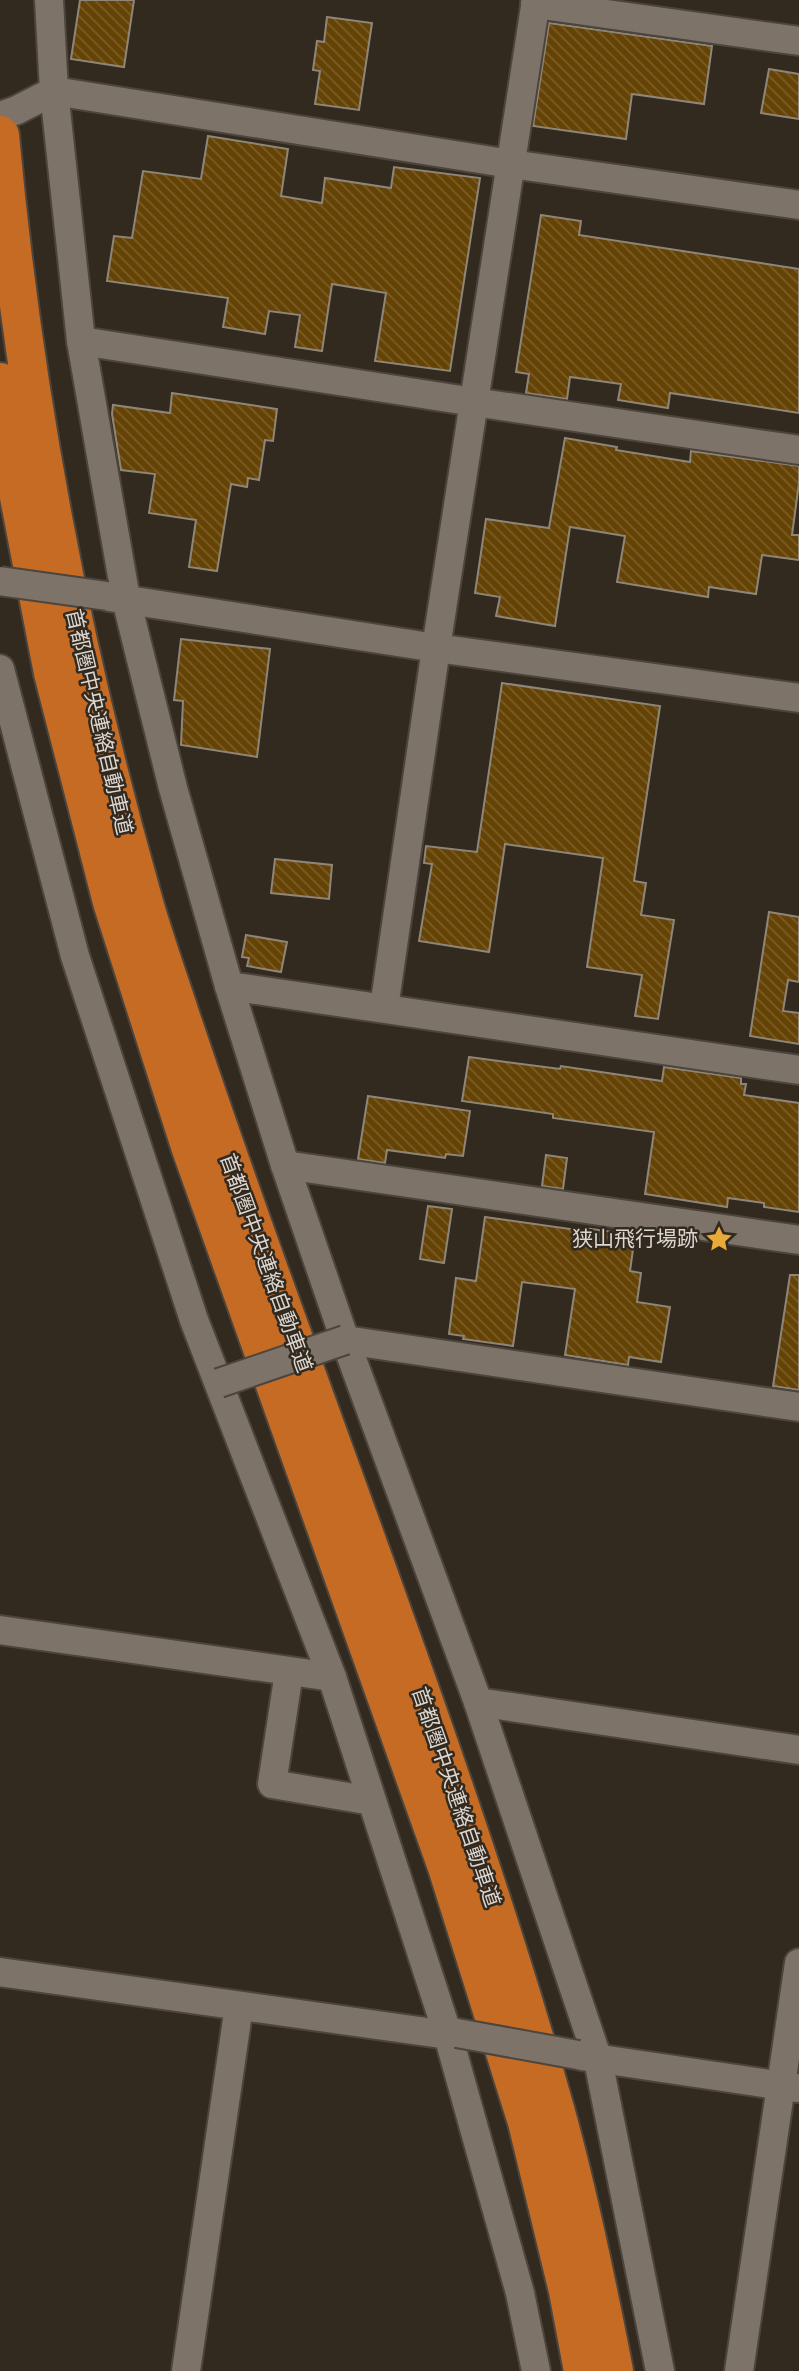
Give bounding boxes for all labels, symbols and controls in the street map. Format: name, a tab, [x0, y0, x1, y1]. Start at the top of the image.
street label: 首都圏中央連絡自動車道	[62, 607, 137, 837]
street label: 首都圏中央連絡自動車道	[216, 1150, 317, 1375]
place icon: 狭山飛行場跡	[704, 1224, 734, 1254]
place label: 狭山飛行場跡	[572, 1227, 698, 1250]
street label: 首都圏中央連絡自動車道	[408, 1684, 505, 1910]

